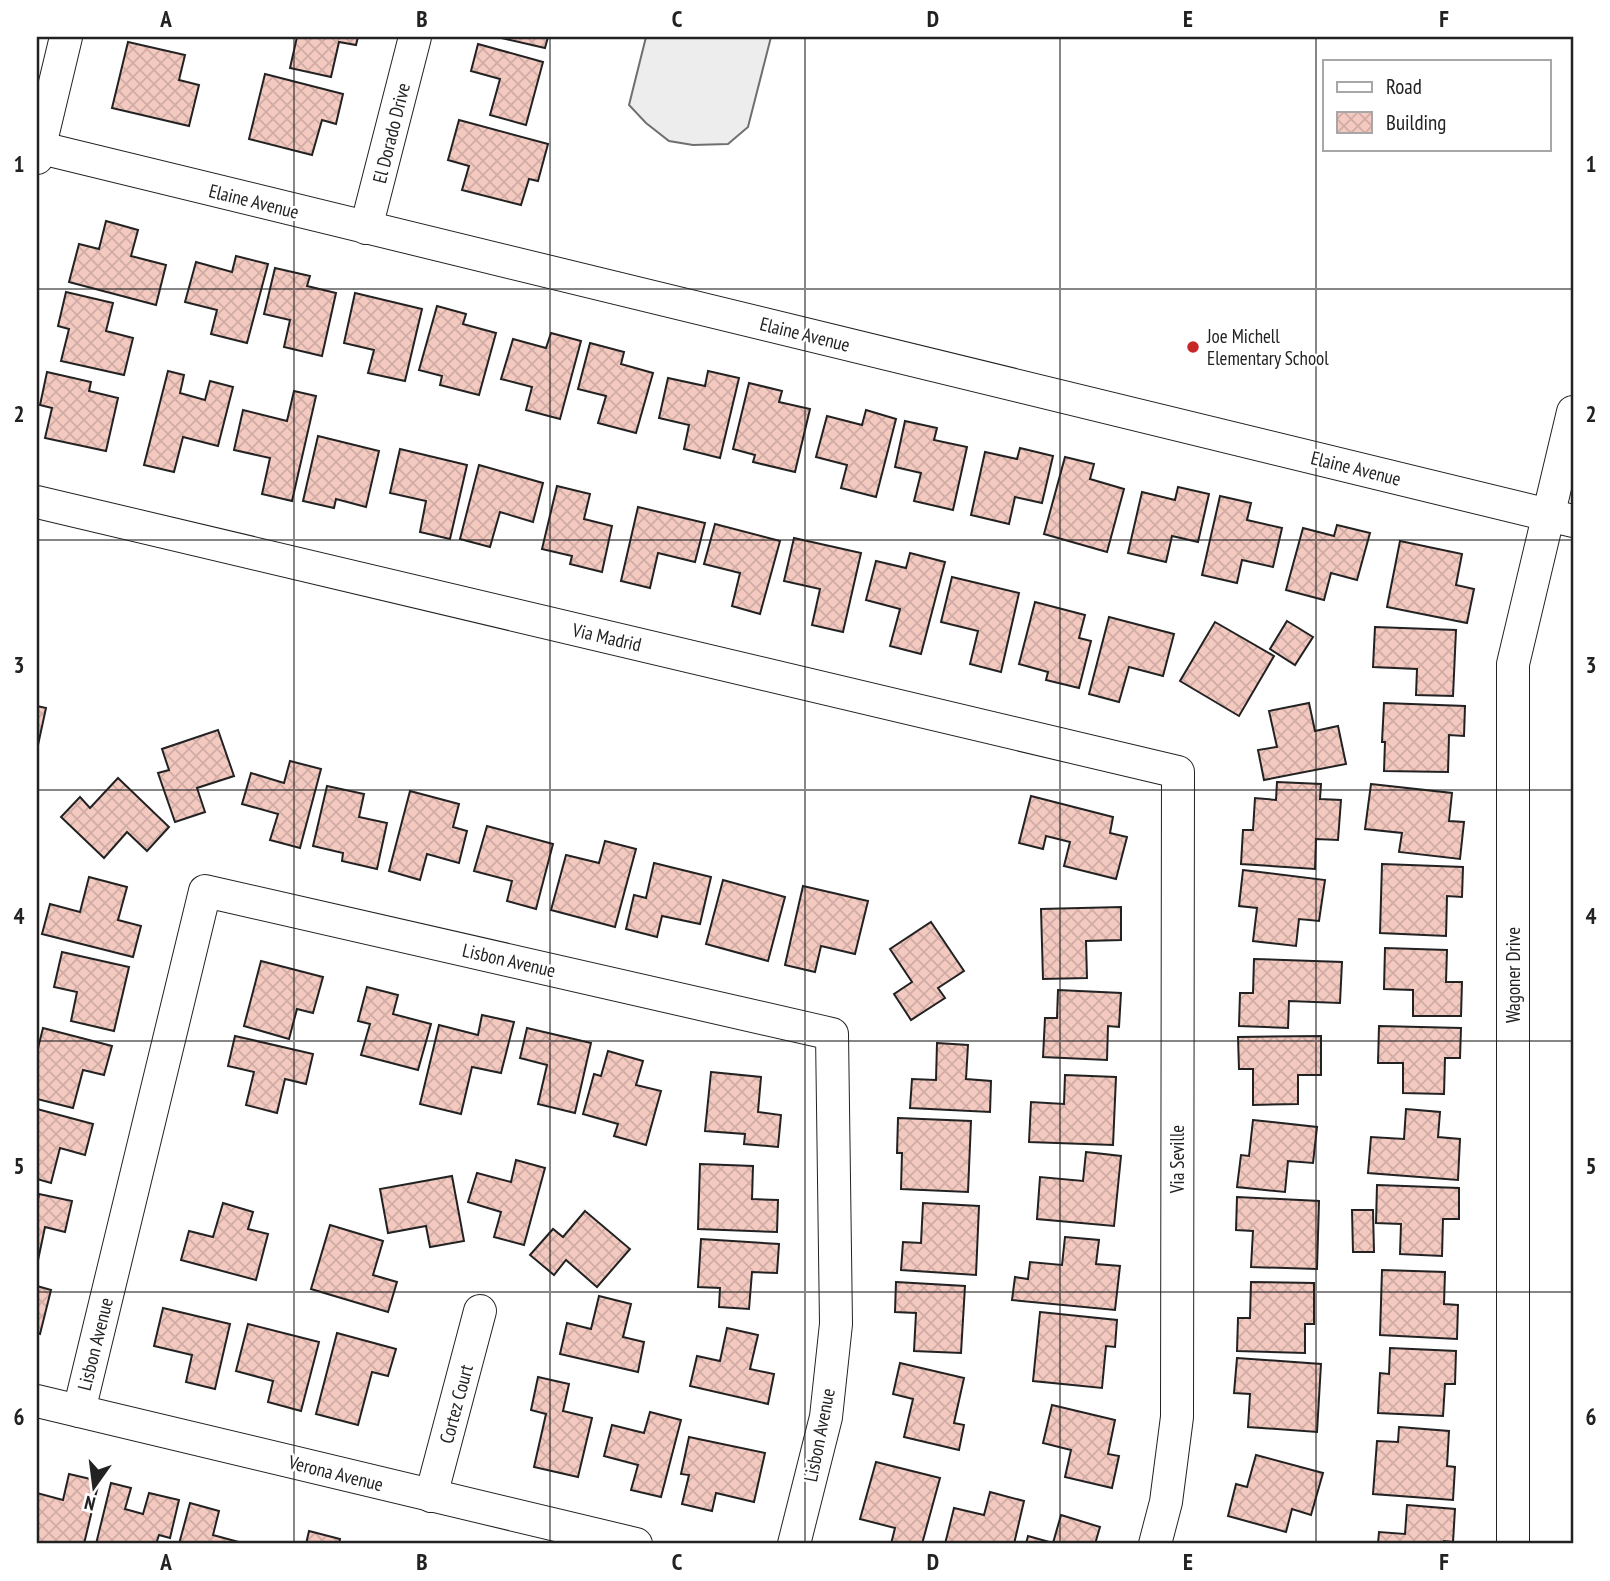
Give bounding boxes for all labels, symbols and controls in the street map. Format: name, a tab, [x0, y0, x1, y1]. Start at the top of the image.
text: A	[159, 4, 172, 33]
text: B	[416, 4, 428, 33]
text: C	[672, 4, 683, 33]
text: D	[927, 4, 939, 33]
text: E	[1183, 4, 1193, 33]
text: F	[1439, 4, 1449, 33]
legend	[1323, 60, 1550, 150]
text: Road	[1386, 73, 1422, 100]
street label: El Dorado Drive	[367, 80, 415, 186]
text: Building	[1386, 109, 1446, 136]
text: 1	[14, 149, 25, 178]
text: 1	[1586, 149, 1597, 178]
street label: Elaine Avenue	[206, 178, 302, 224]
street label: Elaine Avenue	[757, 311, 853, 357]
place label: Joe Michell Elementary School	[1206, 324, 1329, 370]
marker: Joe Michell Elementary School	[1185, 339, 1201, 355]
text: 2	[14, 399, 25, 428]
text: 2	[1586, 399, 1597, 428]
street label: Elaine Avenue	[1308, 445, 1404, 491]
street label: Via Madrid	[569, 617, 644, 657]
text: 3	[14, 650, 25, 679]
text: 3	[1586, 650, 1597, 679]
text: 4	[14, 901, 25, 930]
text: 4	[1586, 901, 1597, 930]
street label: Wagoner Drive	[1501, 927, 1525, 1023]
street label: Lisbon Avenue	[460, 938, 558, 982]
street label: Via Seville	[1165, 1125, 1189, 1194]
text: 5	[14, 1151, 25, 1180]
text: 5	[1586, 1151, 1597, 1180]
street label: Lisbon Avenue	[72, 1295, 118, 1393]
street label: Cortez Court	[434, 1361, 478, 1446]
street label: Lisbon Avenue	[798, 1386, 840, 1484]
text: 6	[14, 1402, 25, 1431]
text: 6	[1586, 1402, 1597, 1431]
street label: Verona Avenue	[285, 1449, 386, 1496]
north arrow	[60, 1452, 130, 1522]
text: N	[82, 1491, 98, 1516]
text: A	[159, 1547, 172, 1576]
text: B	[416, 1547, 428, 1576]
text: C	[672, 1547, 683, 1576]
text: D	[927, 1547, 939, 1576]
text: E	[1183, 1547, 1193, 1576]
text: F	[1439, 1547, 1449, 1576]

